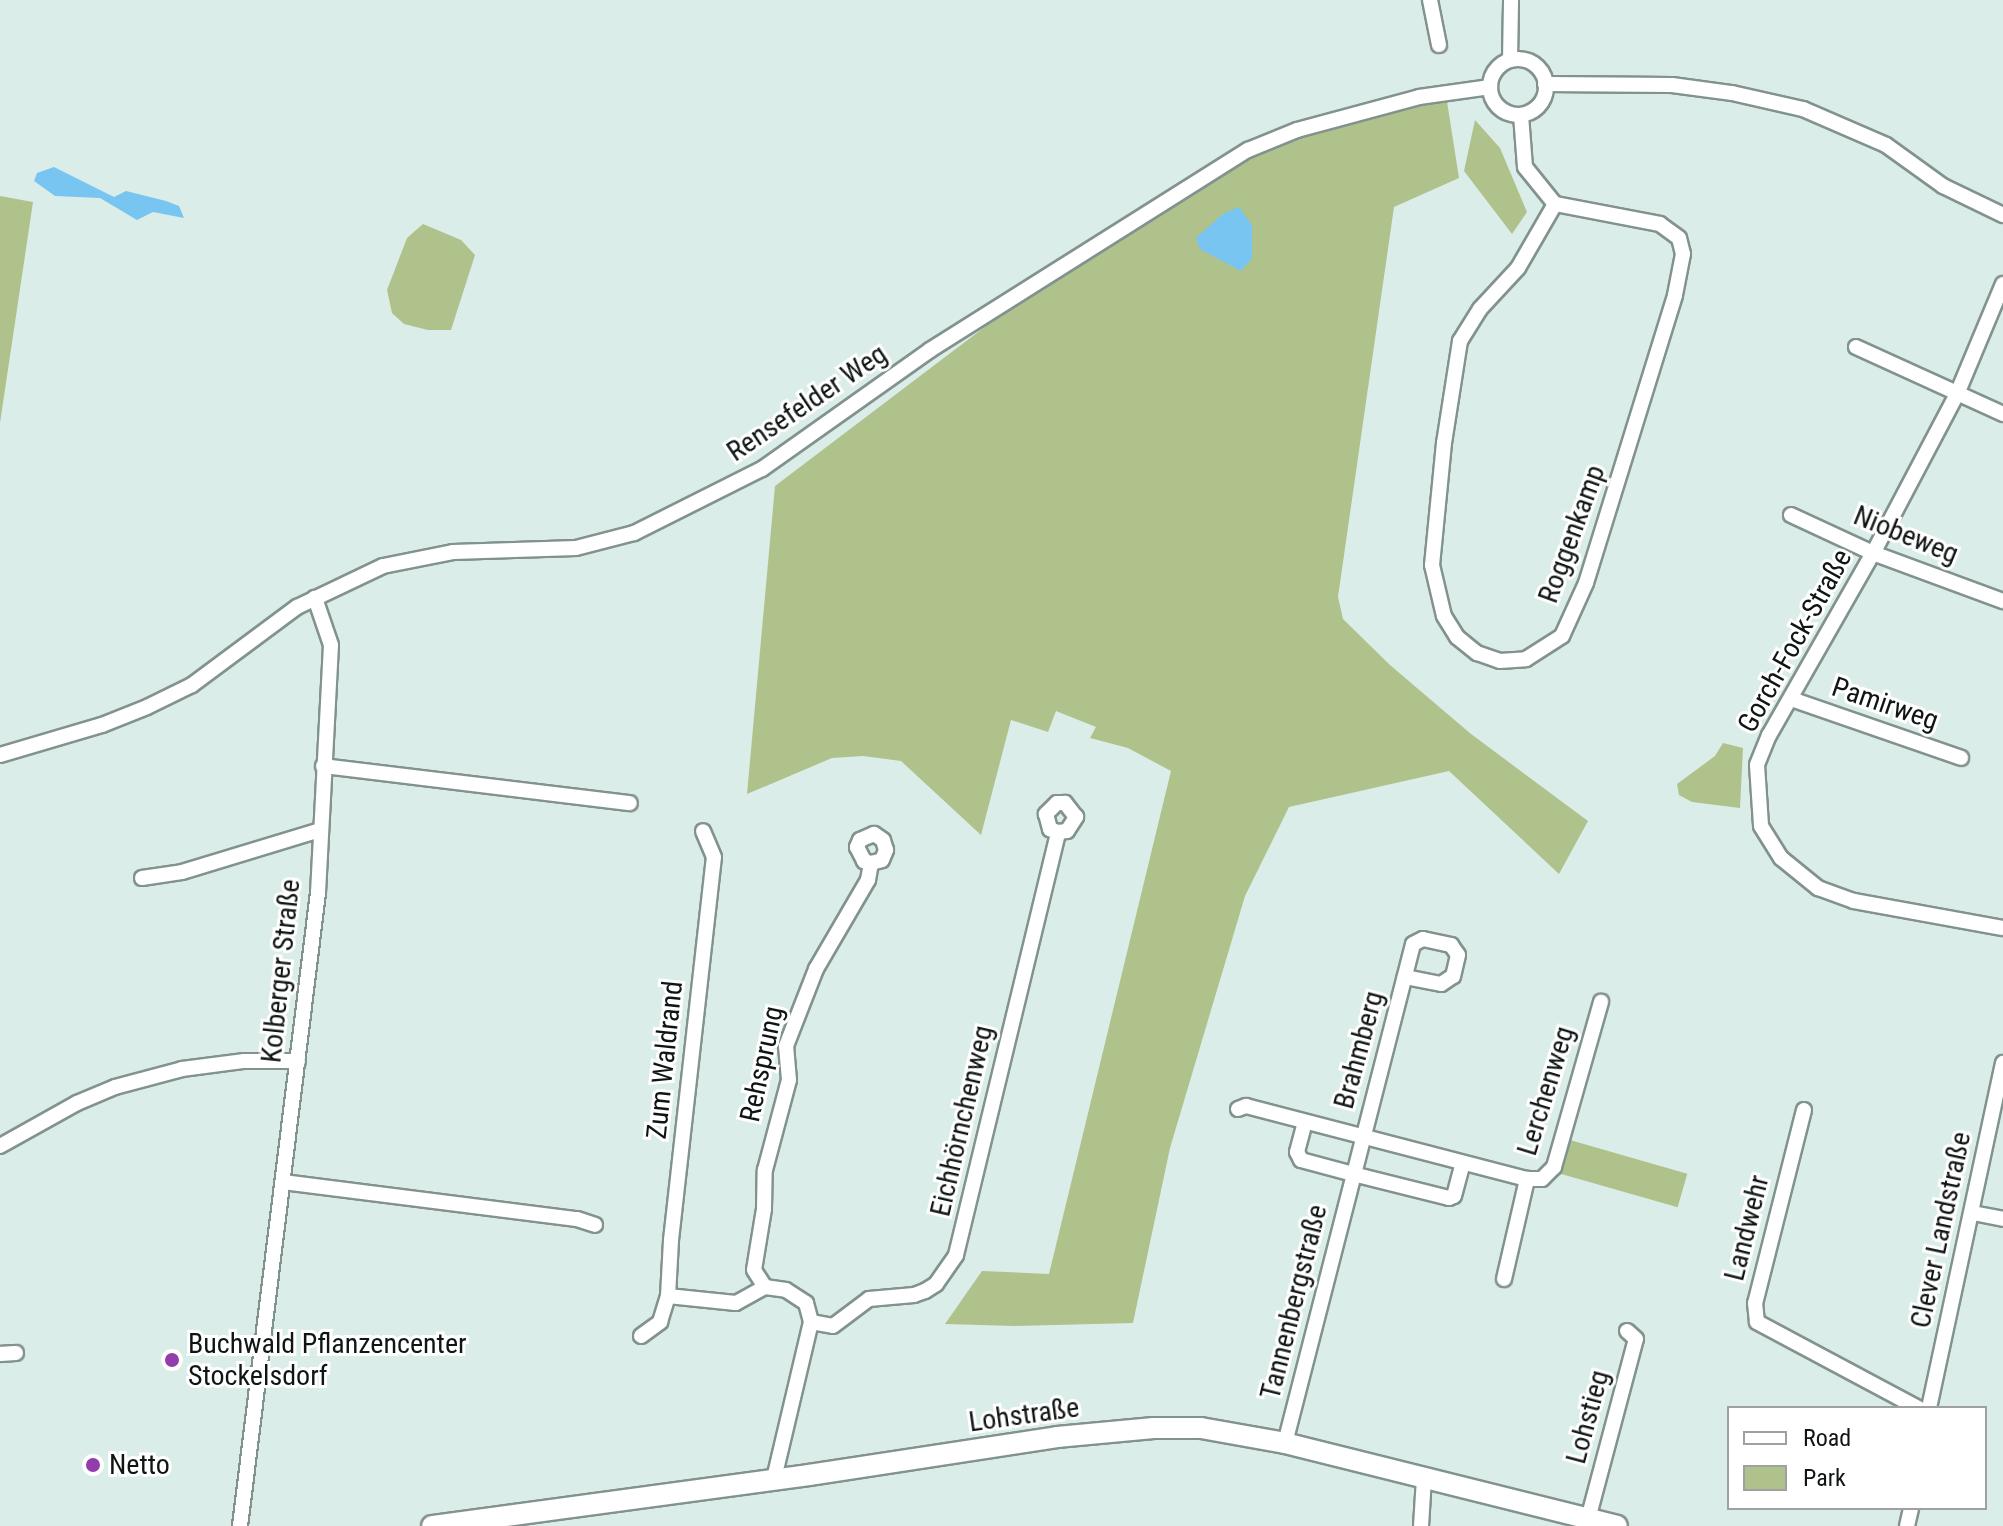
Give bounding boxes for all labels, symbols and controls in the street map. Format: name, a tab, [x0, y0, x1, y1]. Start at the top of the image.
street label: Rensefelder Weg	[721, 337, 893, 469]
street label: Roggenkamp	[1532, 461, 1612, 607]
street label: Niobeweg	[1849, 499, 1963, 571]
street label: Gorch-Fock-Straße	[1731, 544, 1859, 738]
street label: Pamirweg	[1827, 670, 1943, 738]
street label: Kolberger Straße	[255, 878, 307, 1064]
street label: Zum Waldrand	[640, 979, 690, 1141]
street label: Brahmberg	[1327, 988, 1391, 1112]
street label: Rehsprung	[733, 1003, 791, 1125]
street label: Eichhörnchenweg	[924, 1022, 1000, 1220]
street label: Lerchenweg	[1510, 1023, 1582, 1159]
street label: Clever Landstraße	[1904, 1129, 1978, 1331]
street label: Landwehr	[1718, 1172, 1776, 1284]
street label: Tannenbergstraße	[1254, 1201, 1334, 1403]
place label: Buchwald Pflanzencenter Stockelsdorf	[188, 1327, 467, 1393]
marker: Buchwald Pflanzencenter Stockelsdorf	[163, 1351, 181, 1369]
street label: Lohstieg	[1559, 1367, 1617, 1467]
street label: Lohstraße	[967, 1391, 1081, 1439]
legend	[1727, 1406, 1987, 1510]
text: Road	[1803, 1424, 1851, 1452]
place label: Netto	[109, 1448, 170, 1482]
marker: Netto	[84, 1456, 102, 1474]
text: Park	[1803, 1464, 1846, 1492]

